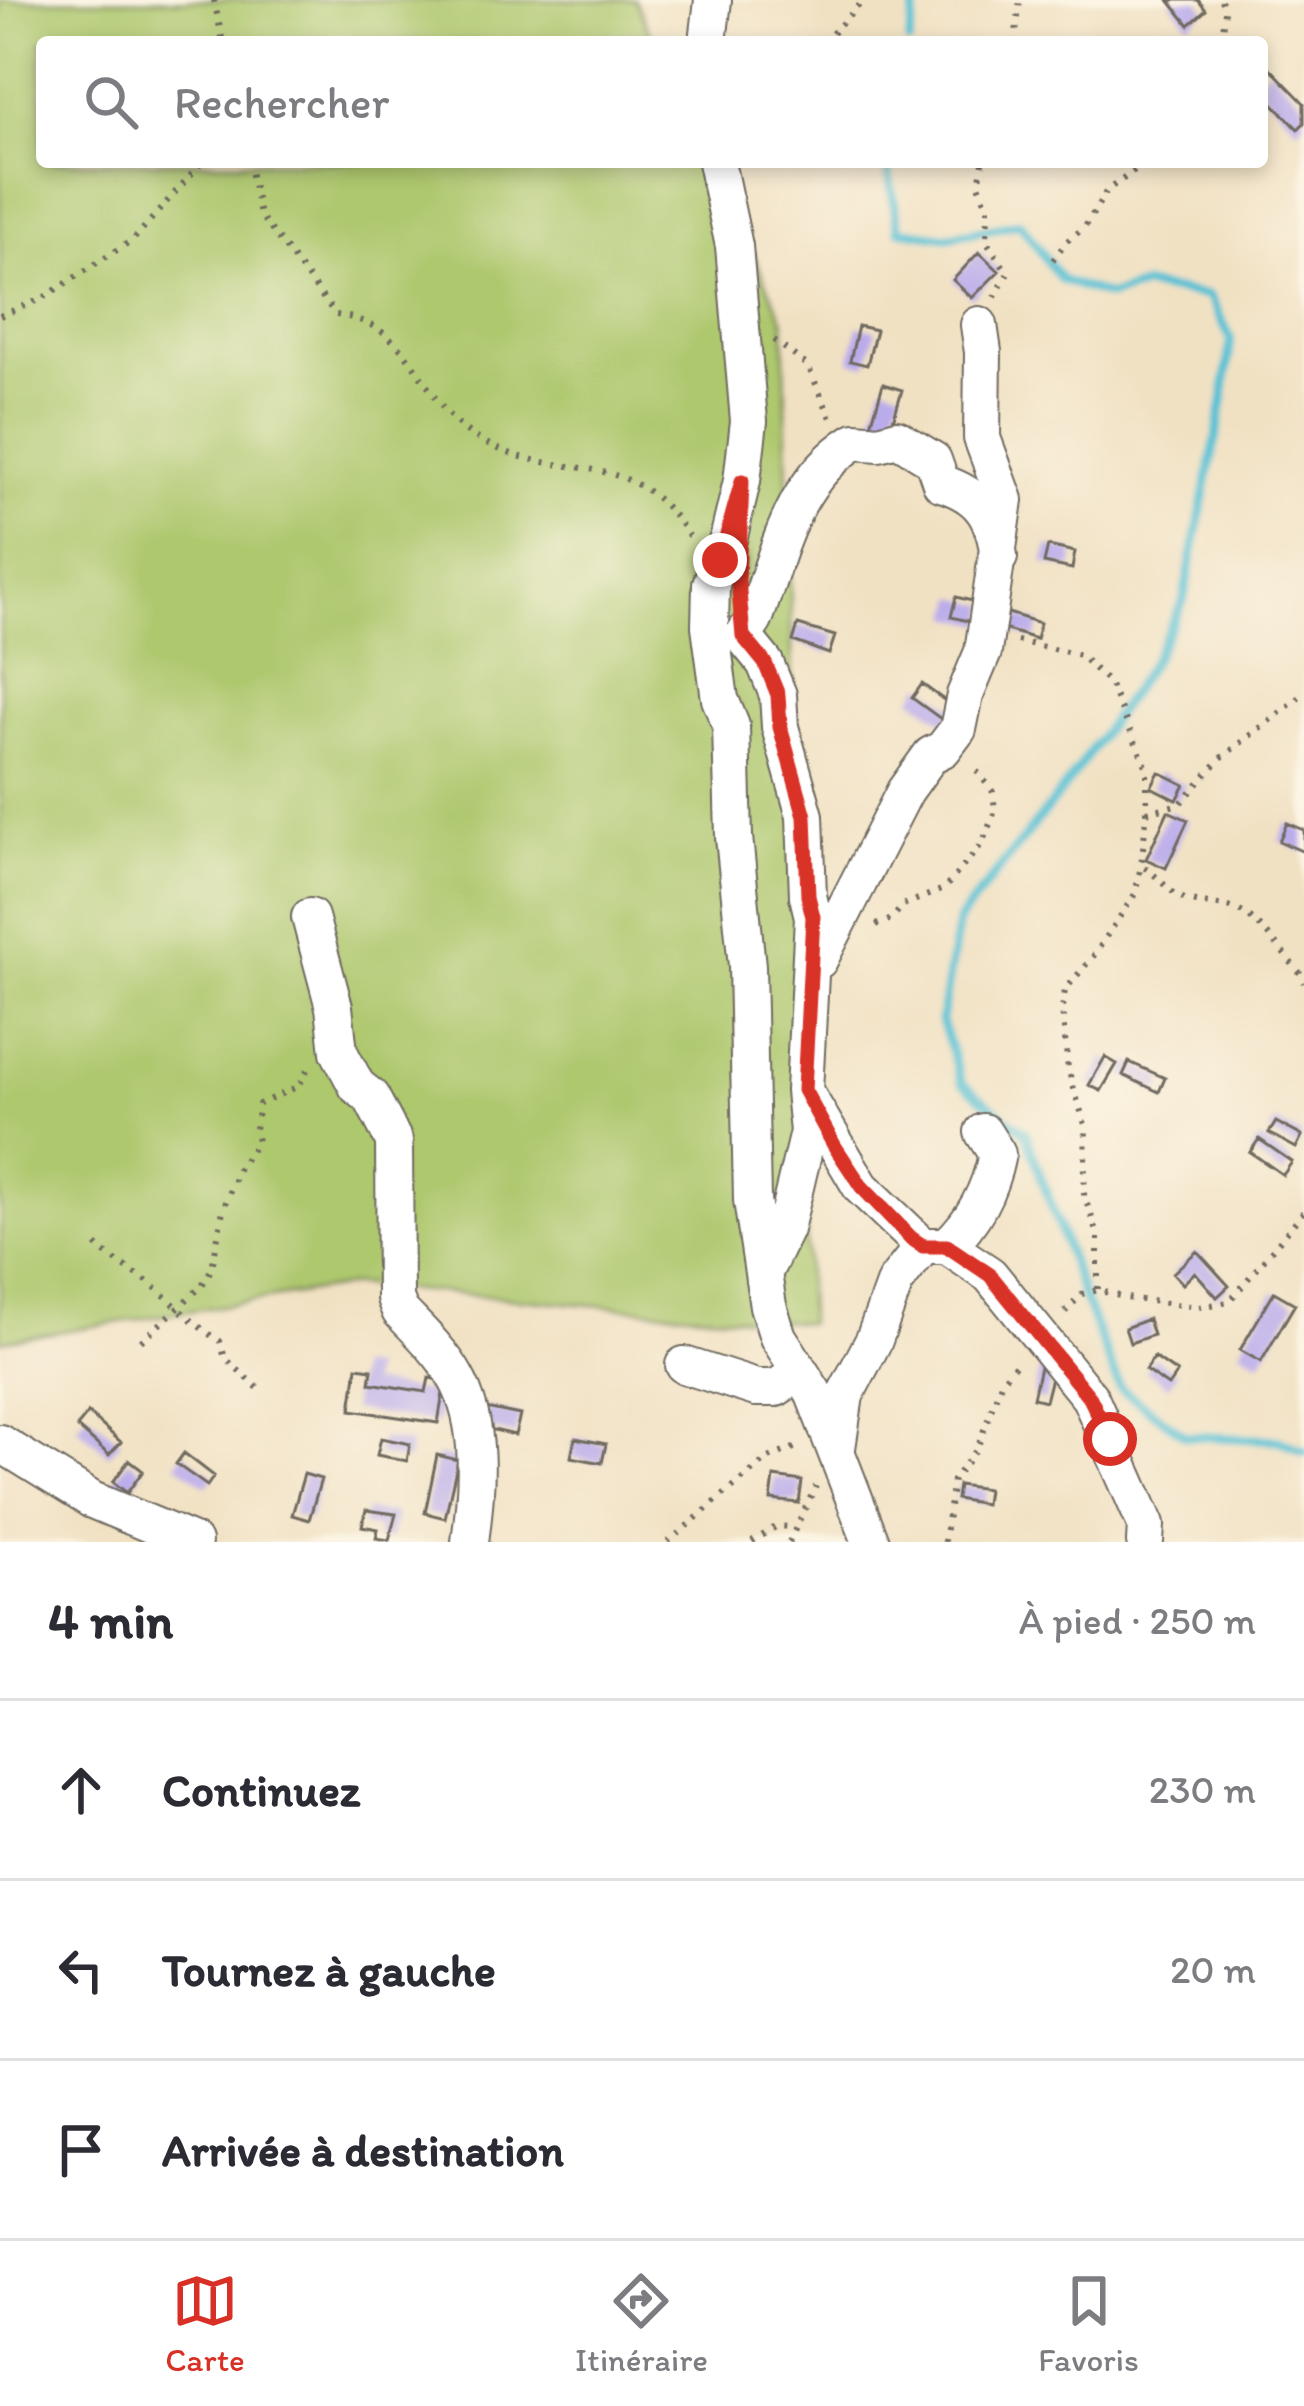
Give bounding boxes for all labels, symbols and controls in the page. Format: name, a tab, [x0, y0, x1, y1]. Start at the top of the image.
search box	[36, 36, 1268, 168]
icon: search	[78, 69, 144, 135]
text: Rechercher	[174, 75, 389, 129]
route end	[693, 533, 747, 587]
route start	[1083, 1412, 1137, 1466]
text: 4 min	[48, 1590, 173, 1651]
text: À pied · 250 m	[1019, 1597, 1256, 1644]
icon: ahead	[48, 1757, 114, 1823]
text: Continuez	[162, 1763, 360, 1817]
text: 230 m	[1149, 1766, 1256, 1813]
icon: left	[48, 1937, 114, 2003]
text: Tournez à gauche	[162, 1943, 496, 1997]
text: 20 m	[1170, 1946, 1256, 1993]
icon: arrive	[48, 2117, 114, 2183]
text: Arrivée à destination	[162, 2123, 564, 2177]
tab: Carte	[165, 2268, 245, 2379]
tab: Itinéraire	[575, 2268, 708, 2379]
tab: Favoris	[1038, 2268, 1139, 2379]

